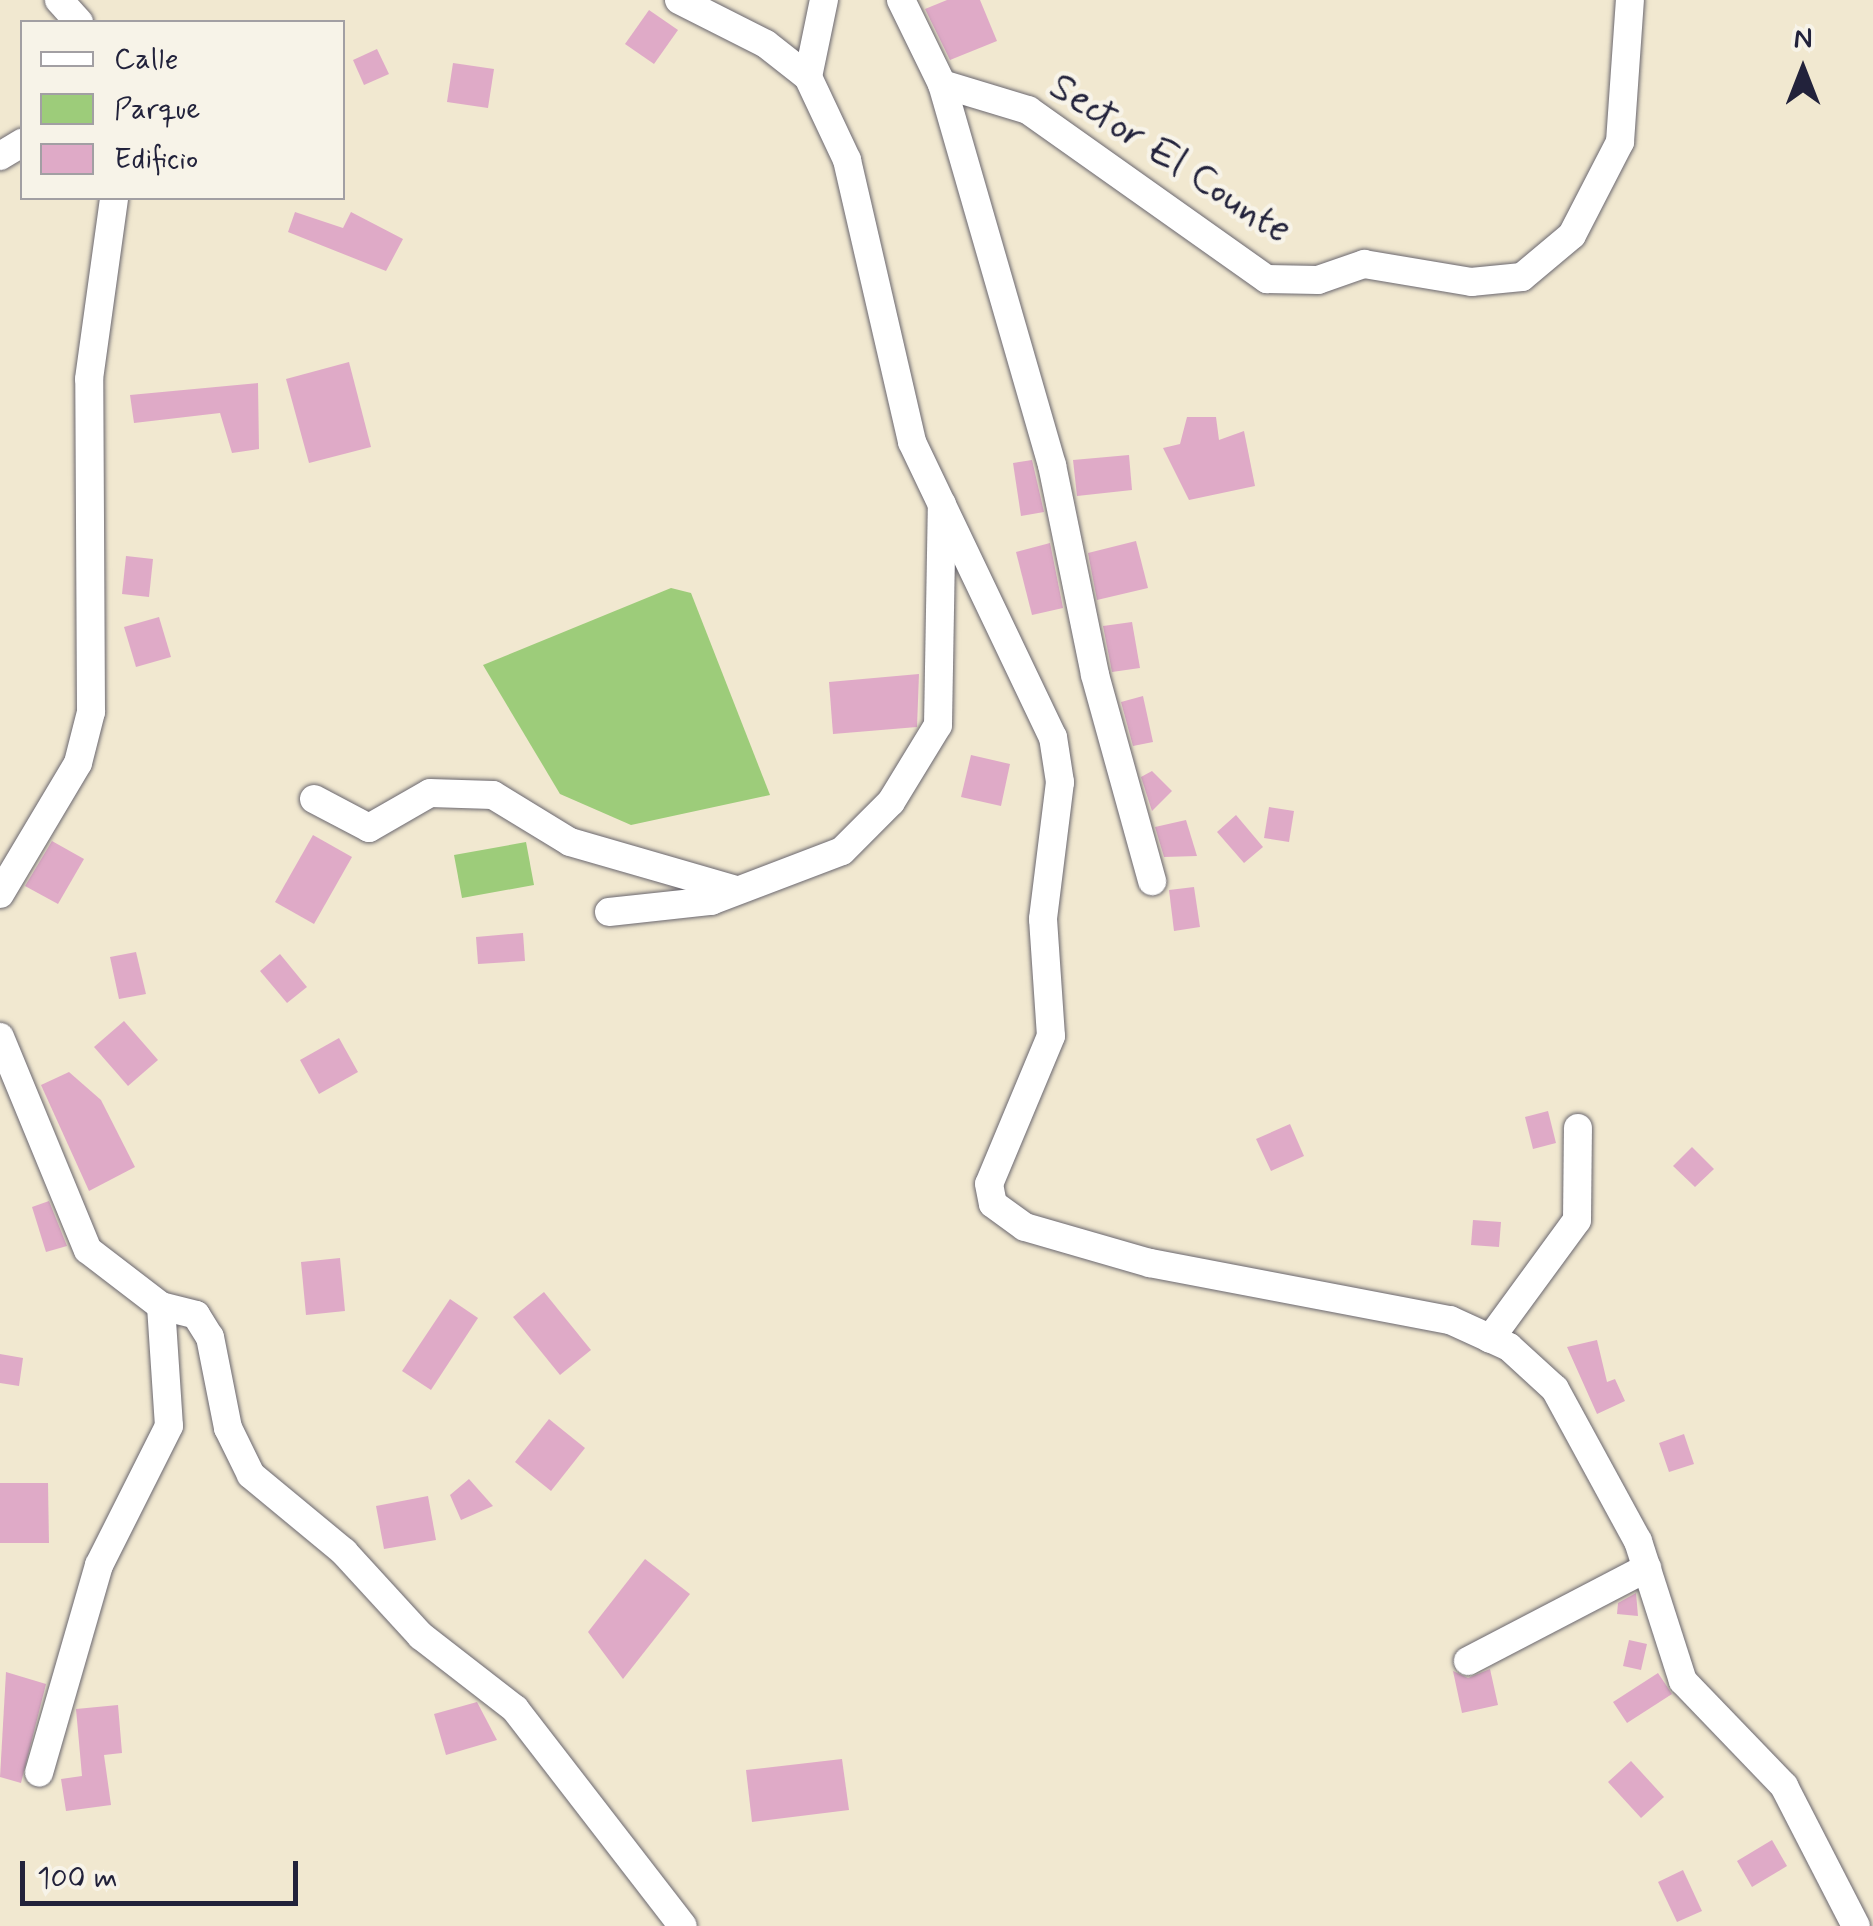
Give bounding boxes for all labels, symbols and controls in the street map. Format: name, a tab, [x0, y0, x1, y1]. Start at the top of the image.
legend	[20, 20, 345, 200]
north arrow	[1753, 20, 1853, 120]
text: N	[1794, 21, 1812, 58]
text: Calle	[114, 40, 179, 79]
street label: Sector El Counte	[1040, 63, 1300, 255]
text: Parque	[114, 90, 200, 129]
text: Edificio	[114, 140, 198, 179]
scale bar	[25, 1841, 302, 1903]
text: 100 m	[37, 1859, 118, 1898]

